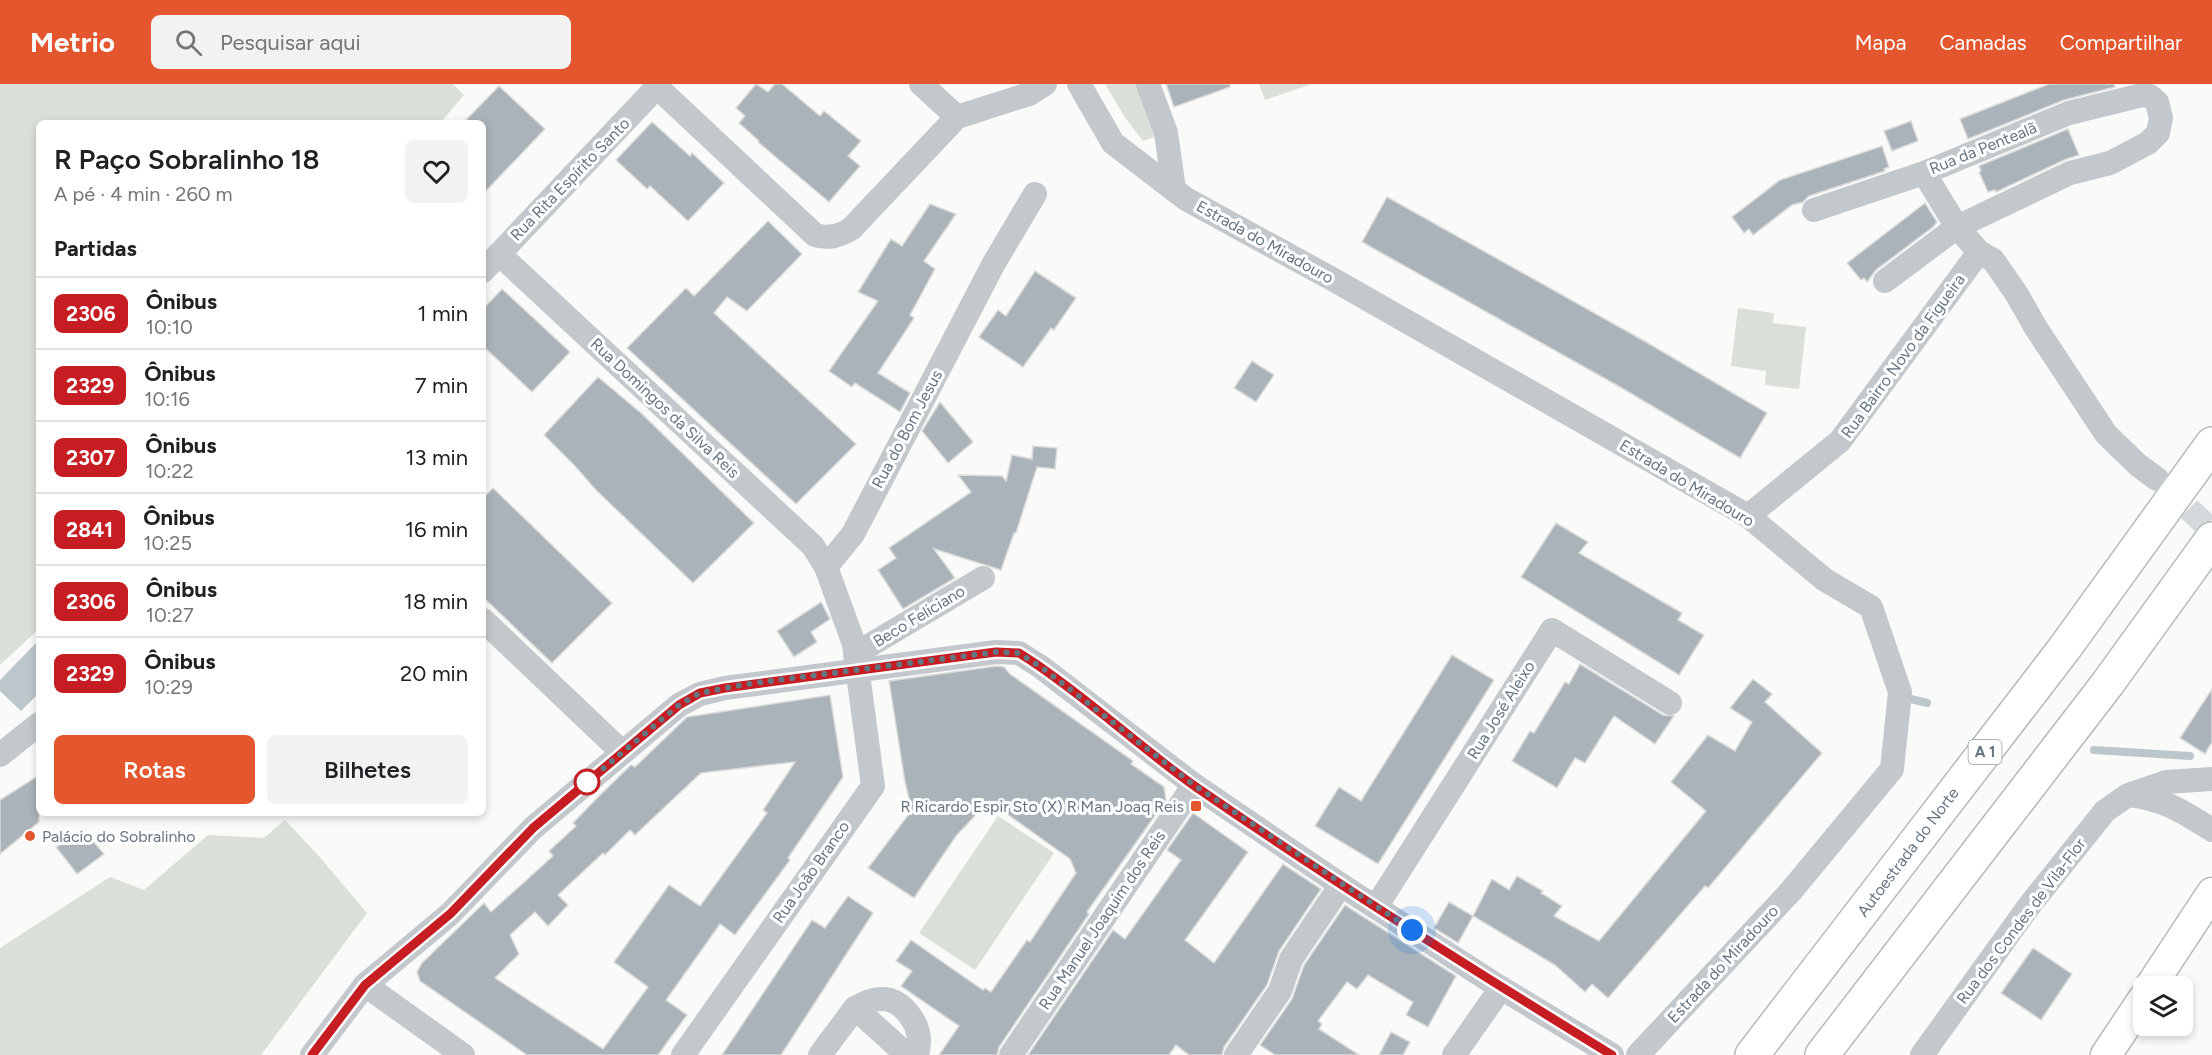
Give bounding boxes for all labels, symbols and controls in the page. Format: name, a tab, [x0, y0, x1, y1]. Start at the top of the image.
search box	[151, 15, 571, 69]
text: Metrio	[30, 25, 115, 59]
icon: search	[172, 26, 205, 59]
text: Pesquisar aqui	[220, 29, 361, 56]
text: Mapa	[1855, 30, 1906, 55]
text: Camadas	[1939, 30, 2027, 55]
text: Compartilhar	[2060, 30, 2182, 55]
street label: Rua Rita Espírito Santo	[506, 114, 634, 244]
street label: Rua da Pentealã	[1927, 118, 2039, 178]
button: heart	[405, 140, 468, 203]
text: R Paço Sobralinho 18	[54, 142, 320, 176]
text: A pé · 4 min · 260 m	[54, 182, 233, 206]
street label: Estrada do Miradouro	[1193, 196, 1337, 288]
text: Partidas	[54, 235, 137, 262]
street label: Rua Bairro Novo da Figueira	[1837, 270, 1969, 442]
text: Ônibus	[146, 288, 217, 315]
text: 1 min	[417, 300, 468, 327]
text: 2306	[66, 301, 116, 326]
text: 10:10	[146, 315, 193, 339]
street label: Rua Domingos da Silva Reis	[587, 334, 743, 482]
text: Ônibus	[144, 360, 216, 387]
street label: Rua do Bom Jesus	[868, 367, 946, 491]
text: 7 min	[415, 372, 468, 399]
text: 2329	[66, 373, 114, 398]
text: 10:16	[144, 387, 190, 411]
text: Ônibus	[145, 432, 217, 459]
street label: Estrada do Miradouro	[1616, 435, 1758, 531]
text: 13 min	[405, 444, 468, 471]
text: 2307	[66, 445, 115, 470]
text: 10:22	[145, 459, 194, 483]
text: Ônibus	[143, 504, 215, 531]
text: 16 min	[405, 516, 468, 543]
text: 2841	[66, 517, 113, 542]
text: 10:25	[143, 531, 192, 555]
text: Ônibus	[146, 576, 217, 603]
street label: Beco Feliciano	[870, 581, 968, 651]
text: 18 min	[404, 588, 468, 615]
text: 2306	[66, 589, 116, 614]
text: 10:27	[146, 603, 194, 627]
text: Ônibus	[144, 648, 216, 675]
street label: Rua José Aleixo	[1463, 657, 1539, 763]
text: 20 min	[400, 660, 468, 687]
text: 2329	[66, 661, 114, 686]
text: 10:29	[144, 675, 193, 699]
button: Rotas	[54, 735, 255, 804]
button: Bilhetes	[267, 735, 468, 804]
road number: A 1	[1968, 740, 2002, 764]
unlabelled marker	[574, 769, 600, 795]
street label: Autoestrada do Norte	[1853, 783, 1963, 920]
place label: R Ricardo Espir Sto (X) R Man Joaq Reis	[901, 797, 1184, 816]
marker: R Ricardo Espir Sto (X) R Man Joaq Reis	[1189, 799, 1203, 813]
street label: Rua João Branco	[769, 817, 853, 927]
place label: Palácio do Sobralinho	[42, 827, 196, 846]
street label: Rua Manuel Joaquim dos Reis	[1035, 827, 1169, 1013]
marker: Palácio do Sobralinho	[23, 829, 37, 843]
street label: Rua dos Condes de Vila-Flor	[1952, 834, 2090, 1008]
street label: Estrada do Miradouro	[1664, 901, 1782, 1027]
your location	[1397, 915, 1427, 945]
map controls	[2133, 976, 2193, 1036]
button: layers	[2133, 976, 2193, 1036]

